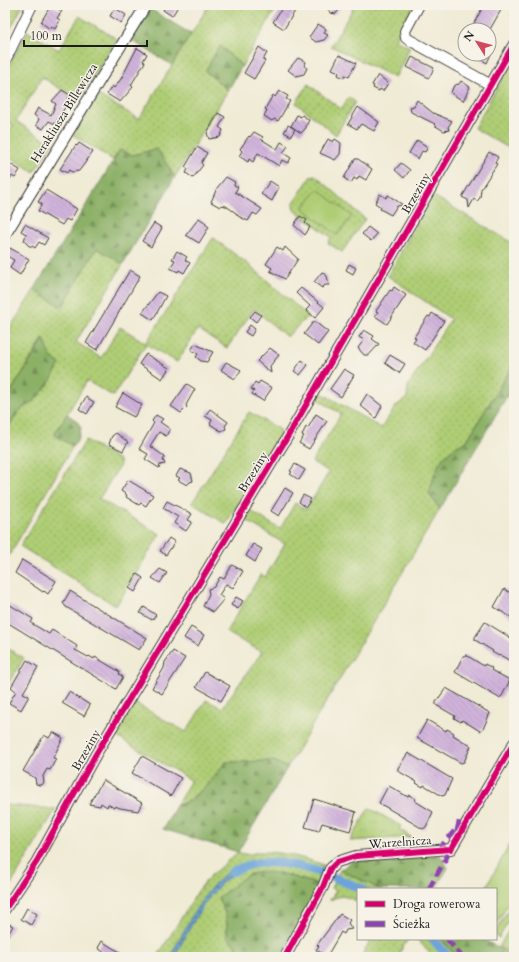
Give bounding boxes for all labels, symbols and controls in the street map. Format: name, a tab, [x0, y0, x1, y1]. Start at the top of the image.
scale bar	[24, 22, 147, 48]
north arrow	[457, 22, 497, 62]
text: 100 m	[30, 28, 63, 44]
text: N	[460, 28, 478, 45]
street label: Herakliusza Billewicza	[27, 60, 102, 166]
street label: Brzeziny	[398, 169, 435, 217]
street label: Brzeziny	[234, 448, 272, 495]
street label: Brzeziny	[68, 726, 105, 774]
street label: Warzelnicza	[367, 832, 433, 852]
legend	[357, 888, 497, 940]
text: Droga rowerowa	[393, 896, 481, 912]
text: Ścieżka	[393, 915, 431, 932]

